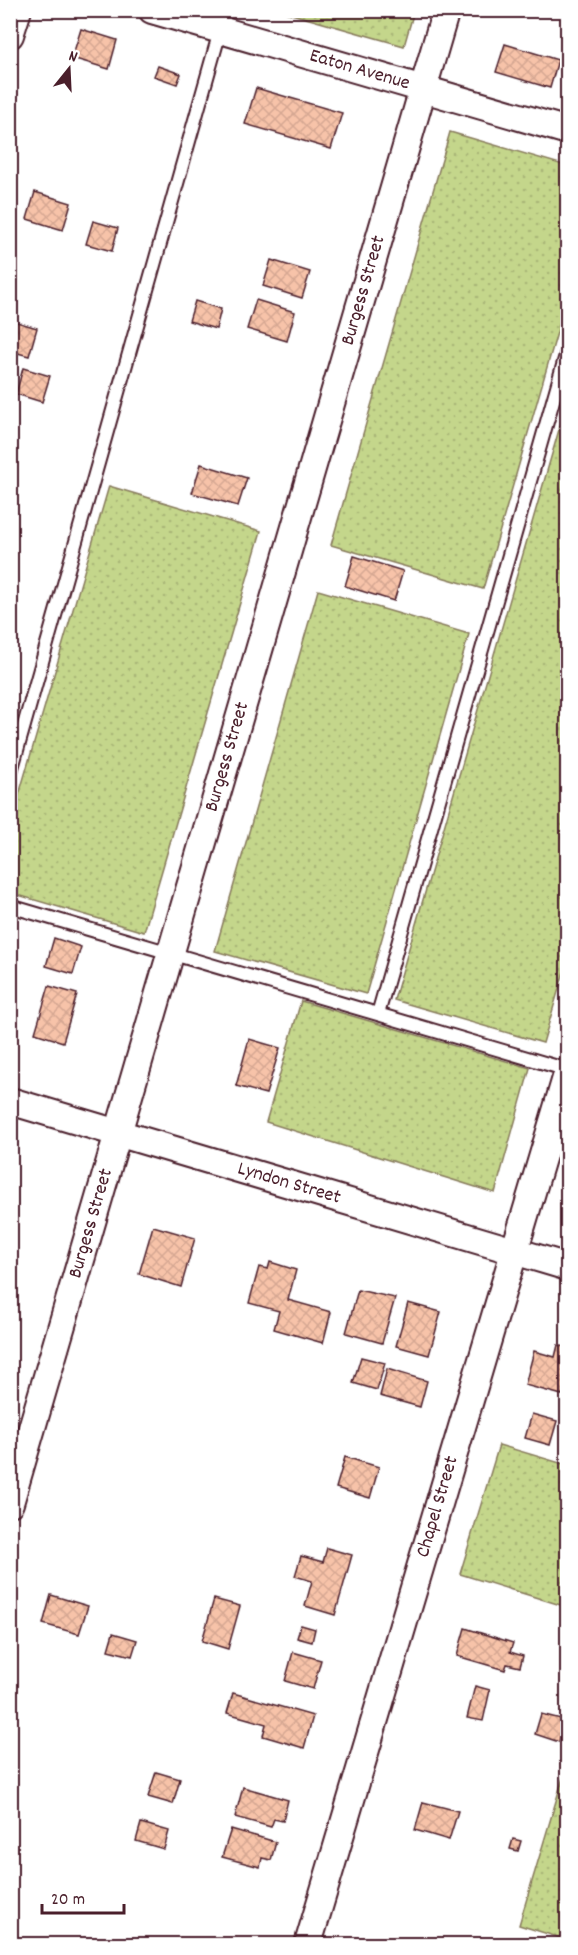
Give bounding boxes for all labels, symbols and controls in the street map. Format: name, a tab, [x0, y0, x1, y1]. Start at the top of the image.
north arrow	[39, 39, 99, 99]
street label: Eaton Avenue	[306, 42, 413, 98]
text: N	[66, 45, 80, 69]
street label: Burgess Street	[335, 232, 393, 349]
street label: Burgess Street	[199, 699, 257, 815]
street label: Lyndon Street	[234, 1155, 344, 1213]
street label: Burgess Street	[62, 1165, 121, 1282]
street label: Chapel Street	[410, 1453, 466, 1561]
scale bar	[42, 1877, 124, 1915]
text: 20 m	[51, 1888, 85, 1913]

